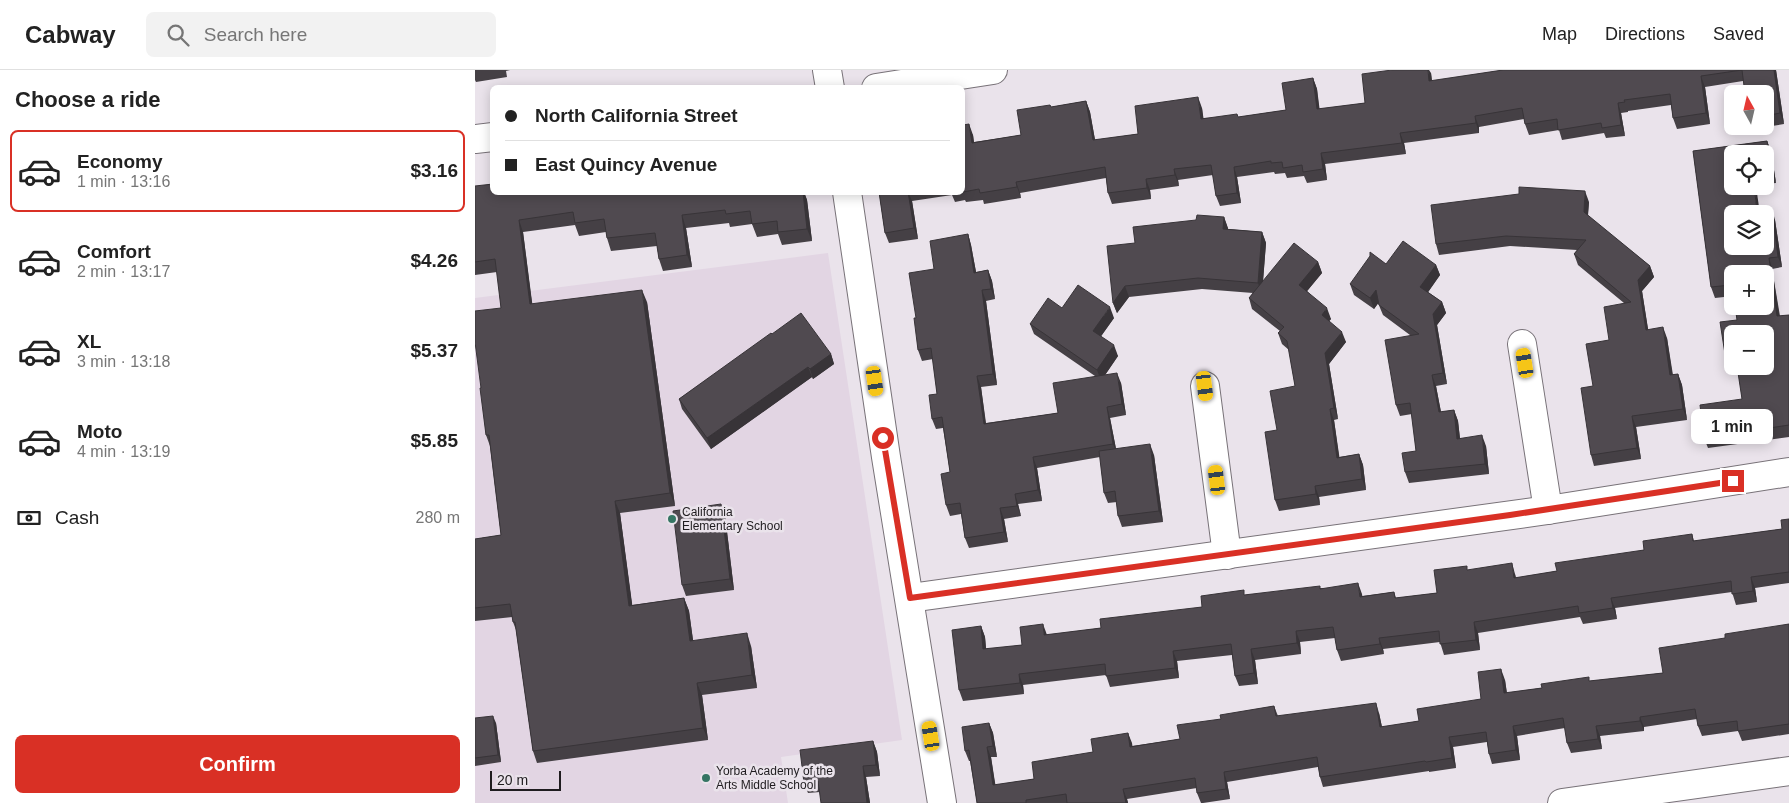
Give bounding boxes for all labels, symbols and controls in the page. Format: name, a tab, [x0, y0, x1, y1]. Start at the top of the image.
search box	[146, 12, 496, 57]
text: Cabway	[25, 21, 116, 48]
icon: search	[164, 21, 192, 49]
text: Search here	[204, 24, 307, 45]
text: Map	[1542, 24, 1577, 44]
text: Directions	[1605, 24, 1685, 44]
text: Saved	[1713, 24, 1764, 44]
north arrow	[1724, 85, 1774, 135]
map controls	[1724, 85, 1774, 375]
text: Choose a ride	[15, 87, 160, 112]
text: North California Street	[535, 105, 738, 126]
button: locate	[1724, 145, 1774, 195]
icon: car	[17, 149, 62, 194]
text: Economy	[77, 151, 163, 172]
text: East Quincy Avenue	[535, 154, 717, 175]
text: $3.16	[410, 160, 458, 181]
text: 1 min · 13:16	[77, 173, 170, 190]
button: layers	[1724, 205, 1774, 255]
icon: car	[17, 239, 62, 284]
text: Comfort	[77, 241, 151, 262]
text: $4.26	[410, 250, 458, 271]
text: 2 min · 13:17	[77, 263, 170, 280]
button: +	[1724, 265, 1774, 315]
button: −	[1724, 325, 1774, 375]
icon: car	[17, 329, 62, 374]
text: XL	[77, 331, 101, 352]
text: $5.37	[410, 340, 458, 361]
car	[1515, 347, 1534, 379]
text: 3 min · 13:18	[77, 353, 170, 370]
car	[865, 365, 884, 397]
car	[1195, 370, 1214, 402]
callout: 1 min	[1692, 408, 1774, 444]
text: 1 min	[1711, 418, 1753, 435]
icon: car	[17, 419, 62, 464]
text: Moto	[77, 421, 122, 442]
route start	[872, 427, 894, 449]
text: $5.85	[410, 430, 458, 451]
text: 4 min · 13:19	[77, 443, 170, 460]
car	[1207, 464, 1226, 496]
route end	[1722, 470, 1744, 492]
icon: cash	[15, 504, 43, 532]
place label: California Elementary School	[682, 505, 783, 533]
text: Cash	[55, 507, 99, 528]
text: 280 m	[416, 509, 460, 526]
marker: California Elementary School	[666, 513, 678, 525]
car	[921, 720, 940, 752]
button: Confirm	[15, 735, 460, 793]
place label: Yorba Academy of the Arts Middle School	[716, 764, 833, 792]
scale bar	[490, 768, 561, 791]
text: 20 m	[497, 772, 528, 788]
marker: Yorba Academy of the Arts Middle School	[700, 772, 712, 784]

